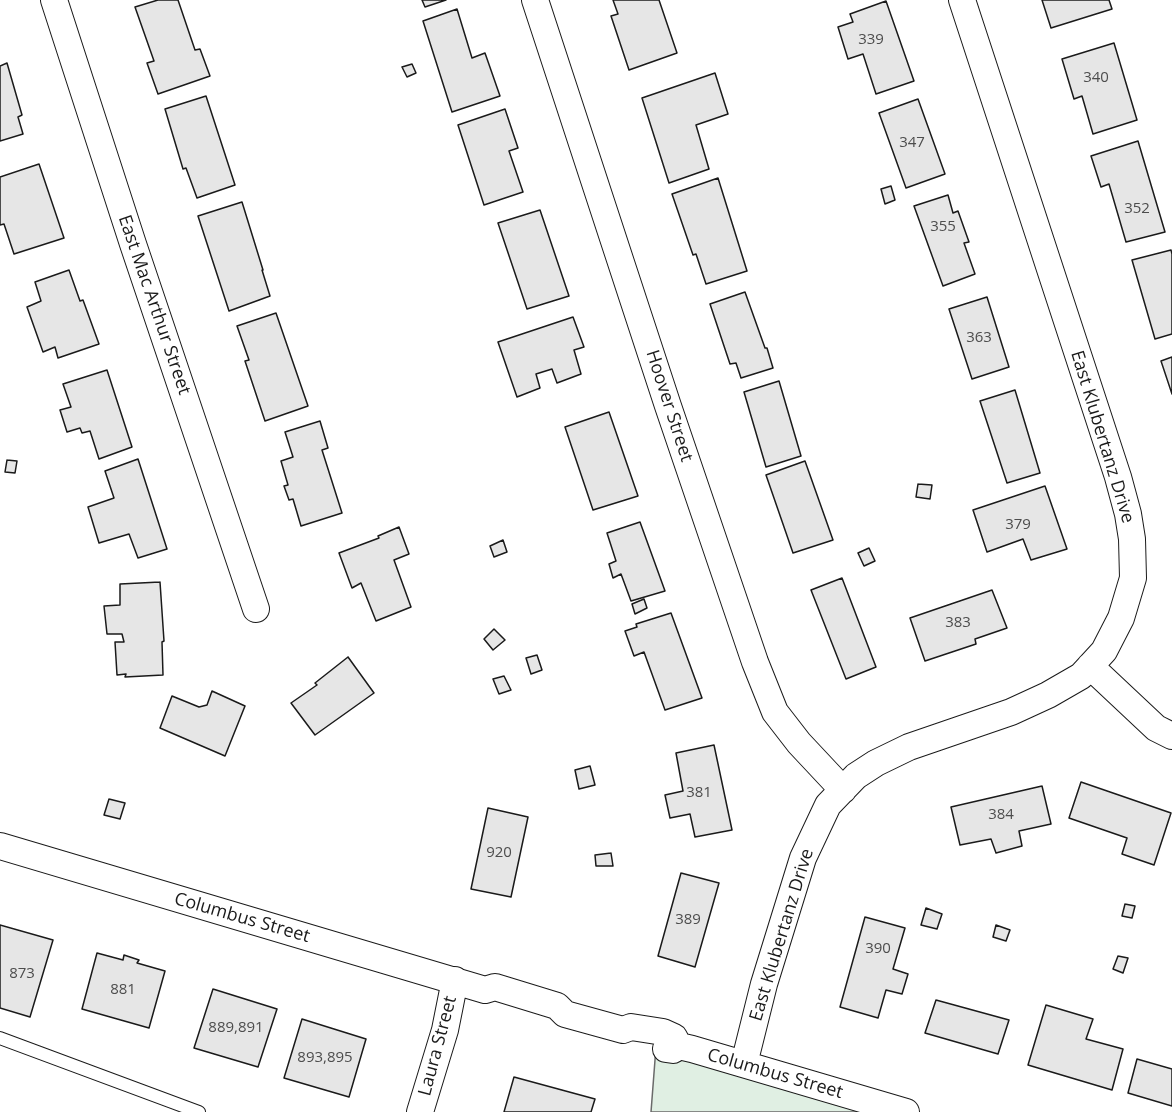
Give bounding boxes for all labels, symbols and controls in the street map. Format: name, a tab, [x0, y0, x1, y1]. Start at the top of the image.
house number: 339	[858, 31, 884, 49]
house number: 340	[1083, 69, 1109, 87]
house number: 347	[899, 134, 925, 152]
house number: 352	[1124, 200, 1150, 218]
street label: East Mac Arthur Street	[113, 212, 195, 398]
house number: 355	[930, 218, 956, 236]
house number: 363	[966, 329, 992, 347]
street label: Hoover Street	[641, 347, 697, 465]
street label: East Klubertanz Drive	[1065, 348, 1139, 526]
house number: 379	[1005, 516, 1031, 534]
house number: 383	[945, 614, 971, 632]
house number: 381	[686, 784, 712, 802]
house number: 384	[988, 806, 1014, 824]
house number: 920	[486, 844, 512, 862]
street label: East Klubertanz Drive	[745, 846, 819, 1024]
street label: Columbus Street	[172, 888, 312, 948]
house number: 389	[675, 911, 701, 929]
house number: 390	[865, 940, 891, 958]
house number: 873	[9, 965, 35, 983]
house number: 881	[110, 981, 136, 999]
street label: Laura Street	[414, 994, 462, 1098]
house number: 889,891	[208, 1019, 264, 1037]
street label: Columbus Street	[705, 1044, 845, 1104]
house number: 893,895	[297, 1049, 353, 1067]

